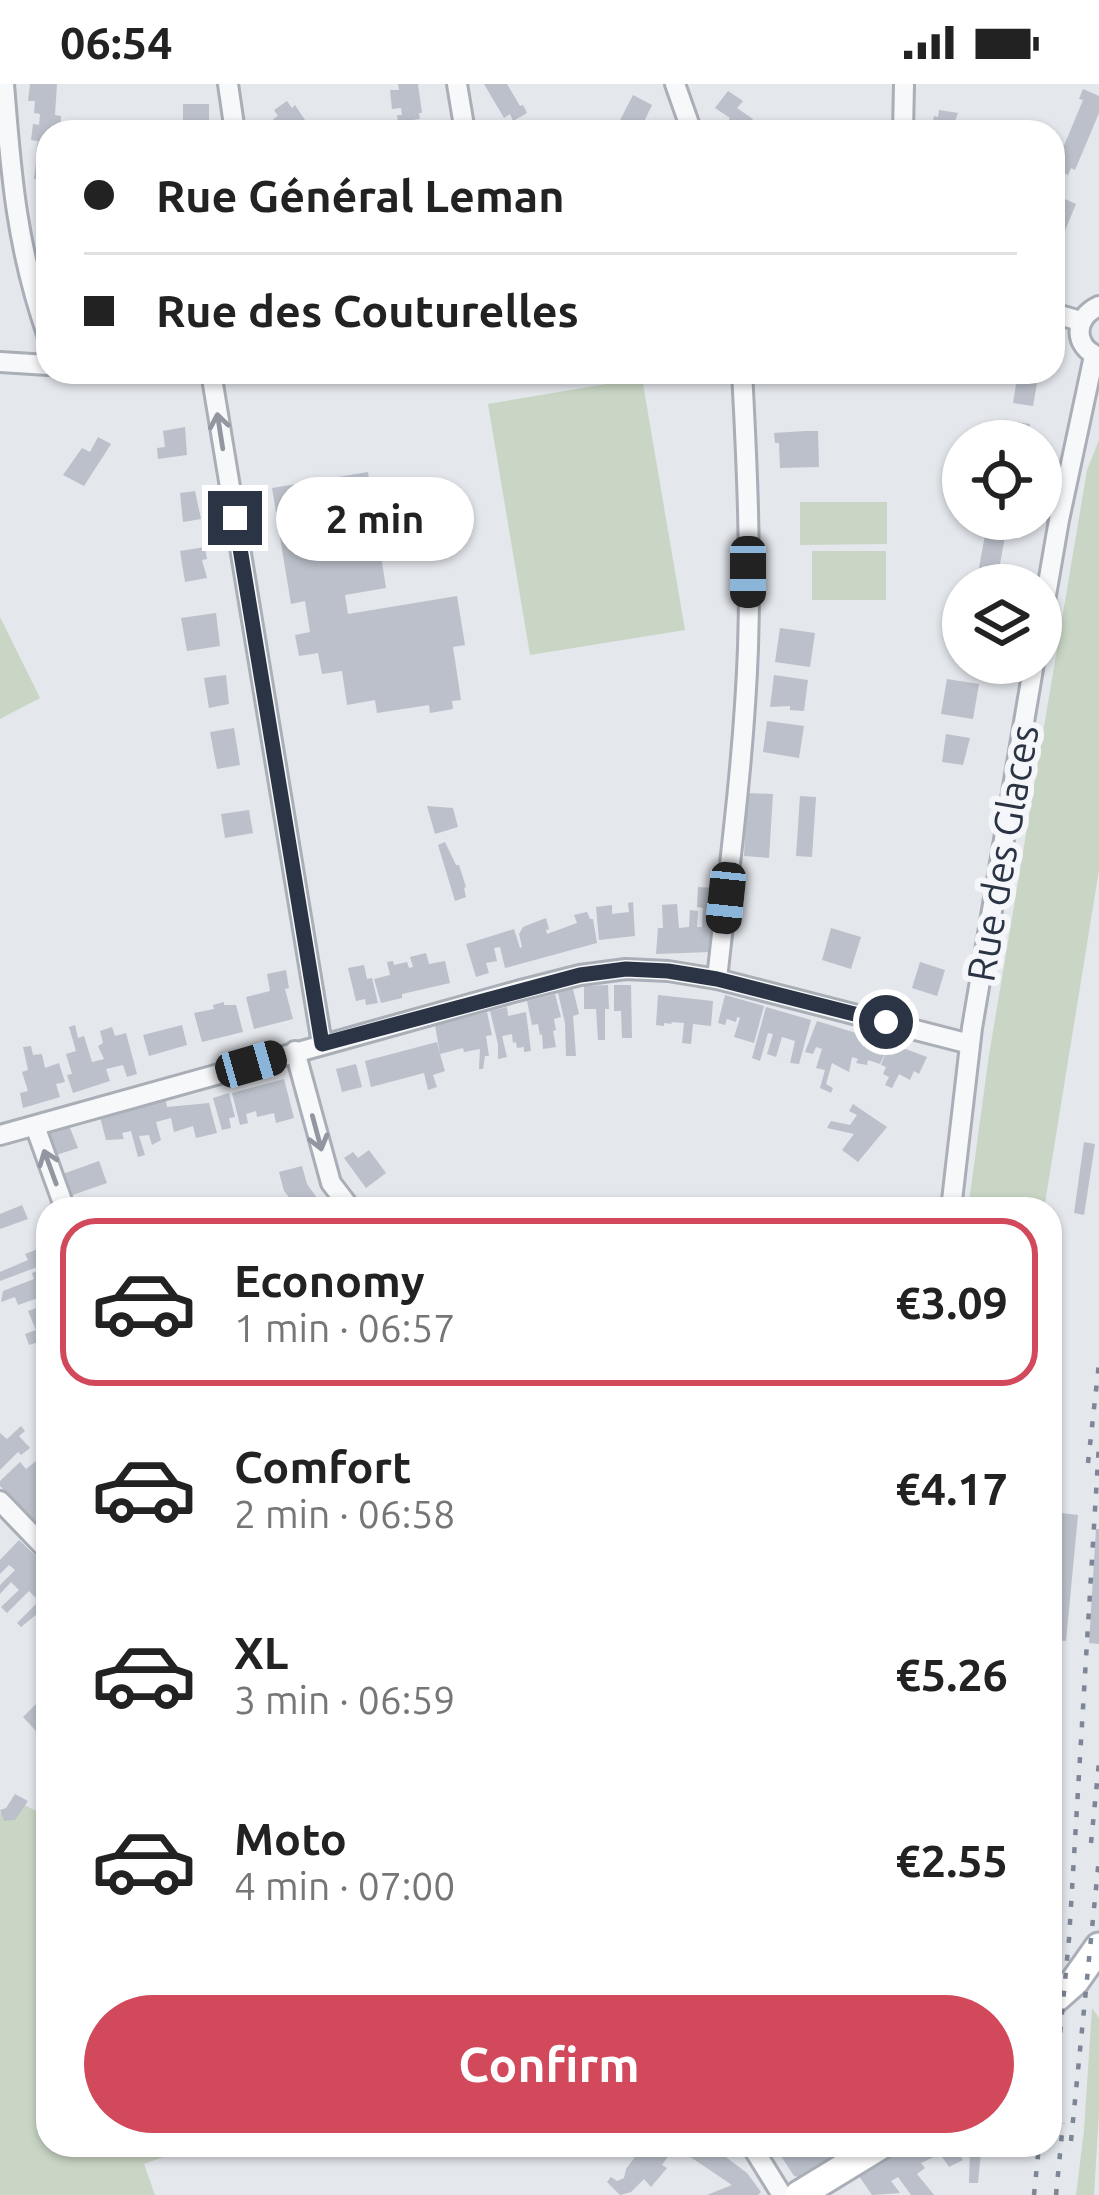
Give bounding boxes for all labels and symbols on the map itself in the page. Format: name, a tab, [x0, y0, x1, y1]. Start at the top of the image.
one-way arrow	[208, 412, 231, 451]
callout: 2 min	[277, 476, 475, 560]
route end	[208, 491, 262, 545]
car	[730, 536, 766, 608]
street label: Rue des Glaces	[958, 721, 1046, 985]
car	[704, 860, 748, 936]
route start	[859, 995, 913, 1049]
car	[211, 1037, 291, 1091]
one-way arrow	[308, 1113, 330, 1151]
one-way arrow	[38, 1150, 59, 1187]

